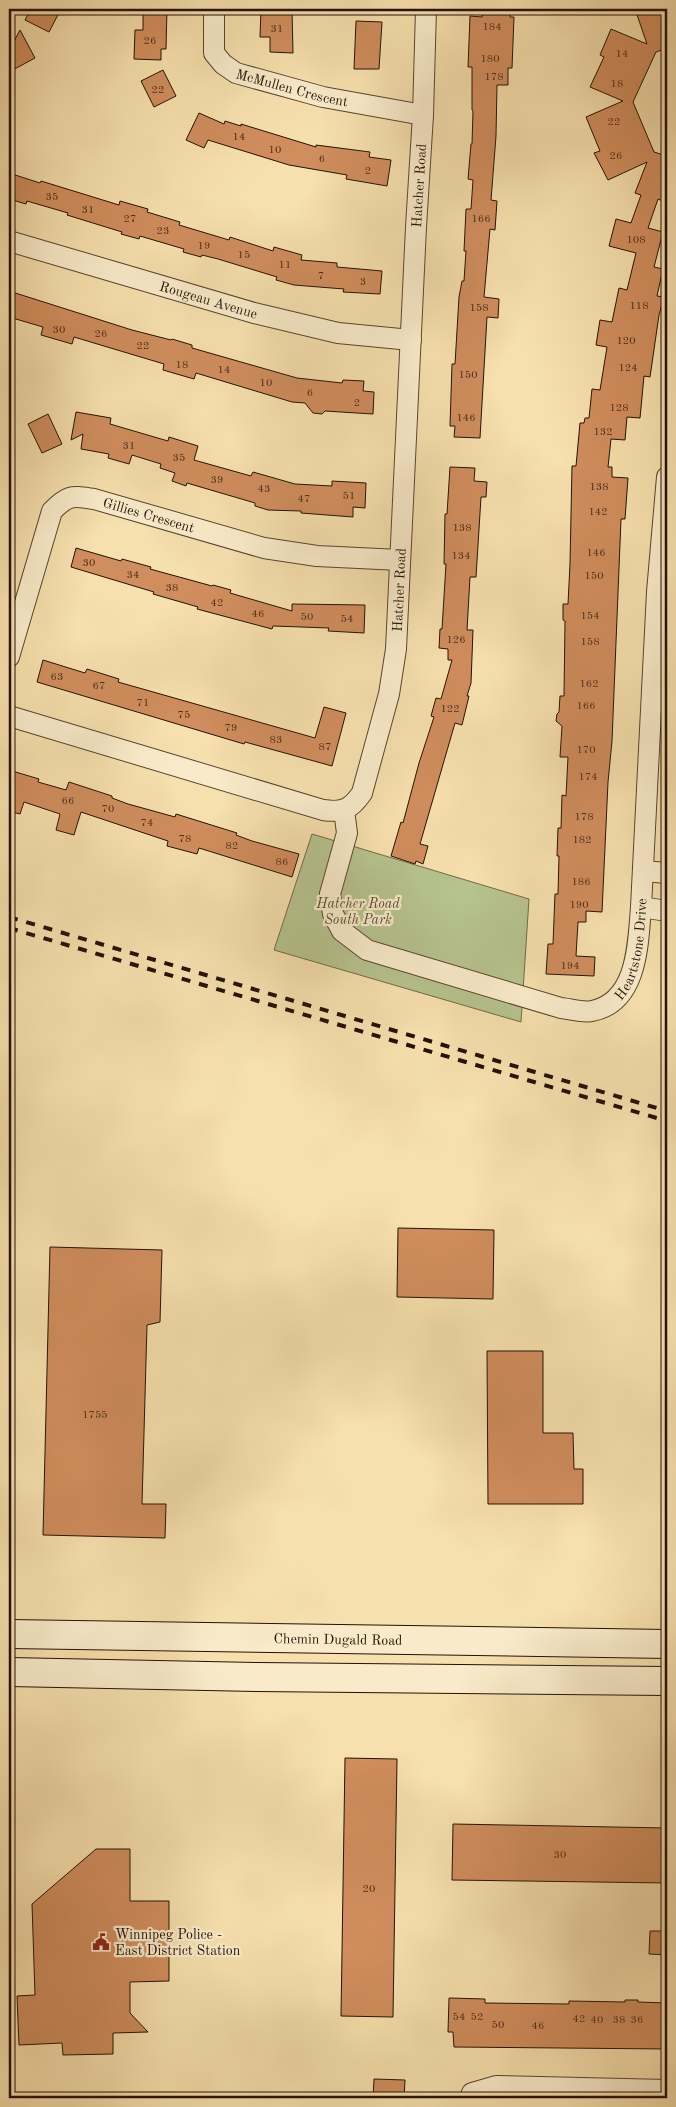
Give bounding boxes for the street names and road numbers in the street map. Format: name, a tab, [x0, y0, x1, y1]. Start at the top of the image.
street label: McMullen Crescent	[234, 67, 349, 109]
street label: Hatcher Road	[410, 143, 429, 228]
street label: Rougeau Avenue	[158, 280, 259, 322]
street label: Gillies Crescent	[101, 496, 196, 536]
street label: Hatcher Road	[391, 548, 409, 632]
street label: Heartstone Drive	[612, 898, 649, 1003]
street label: Chemin Dugald Road	[273, 1632, 403, 1648]

